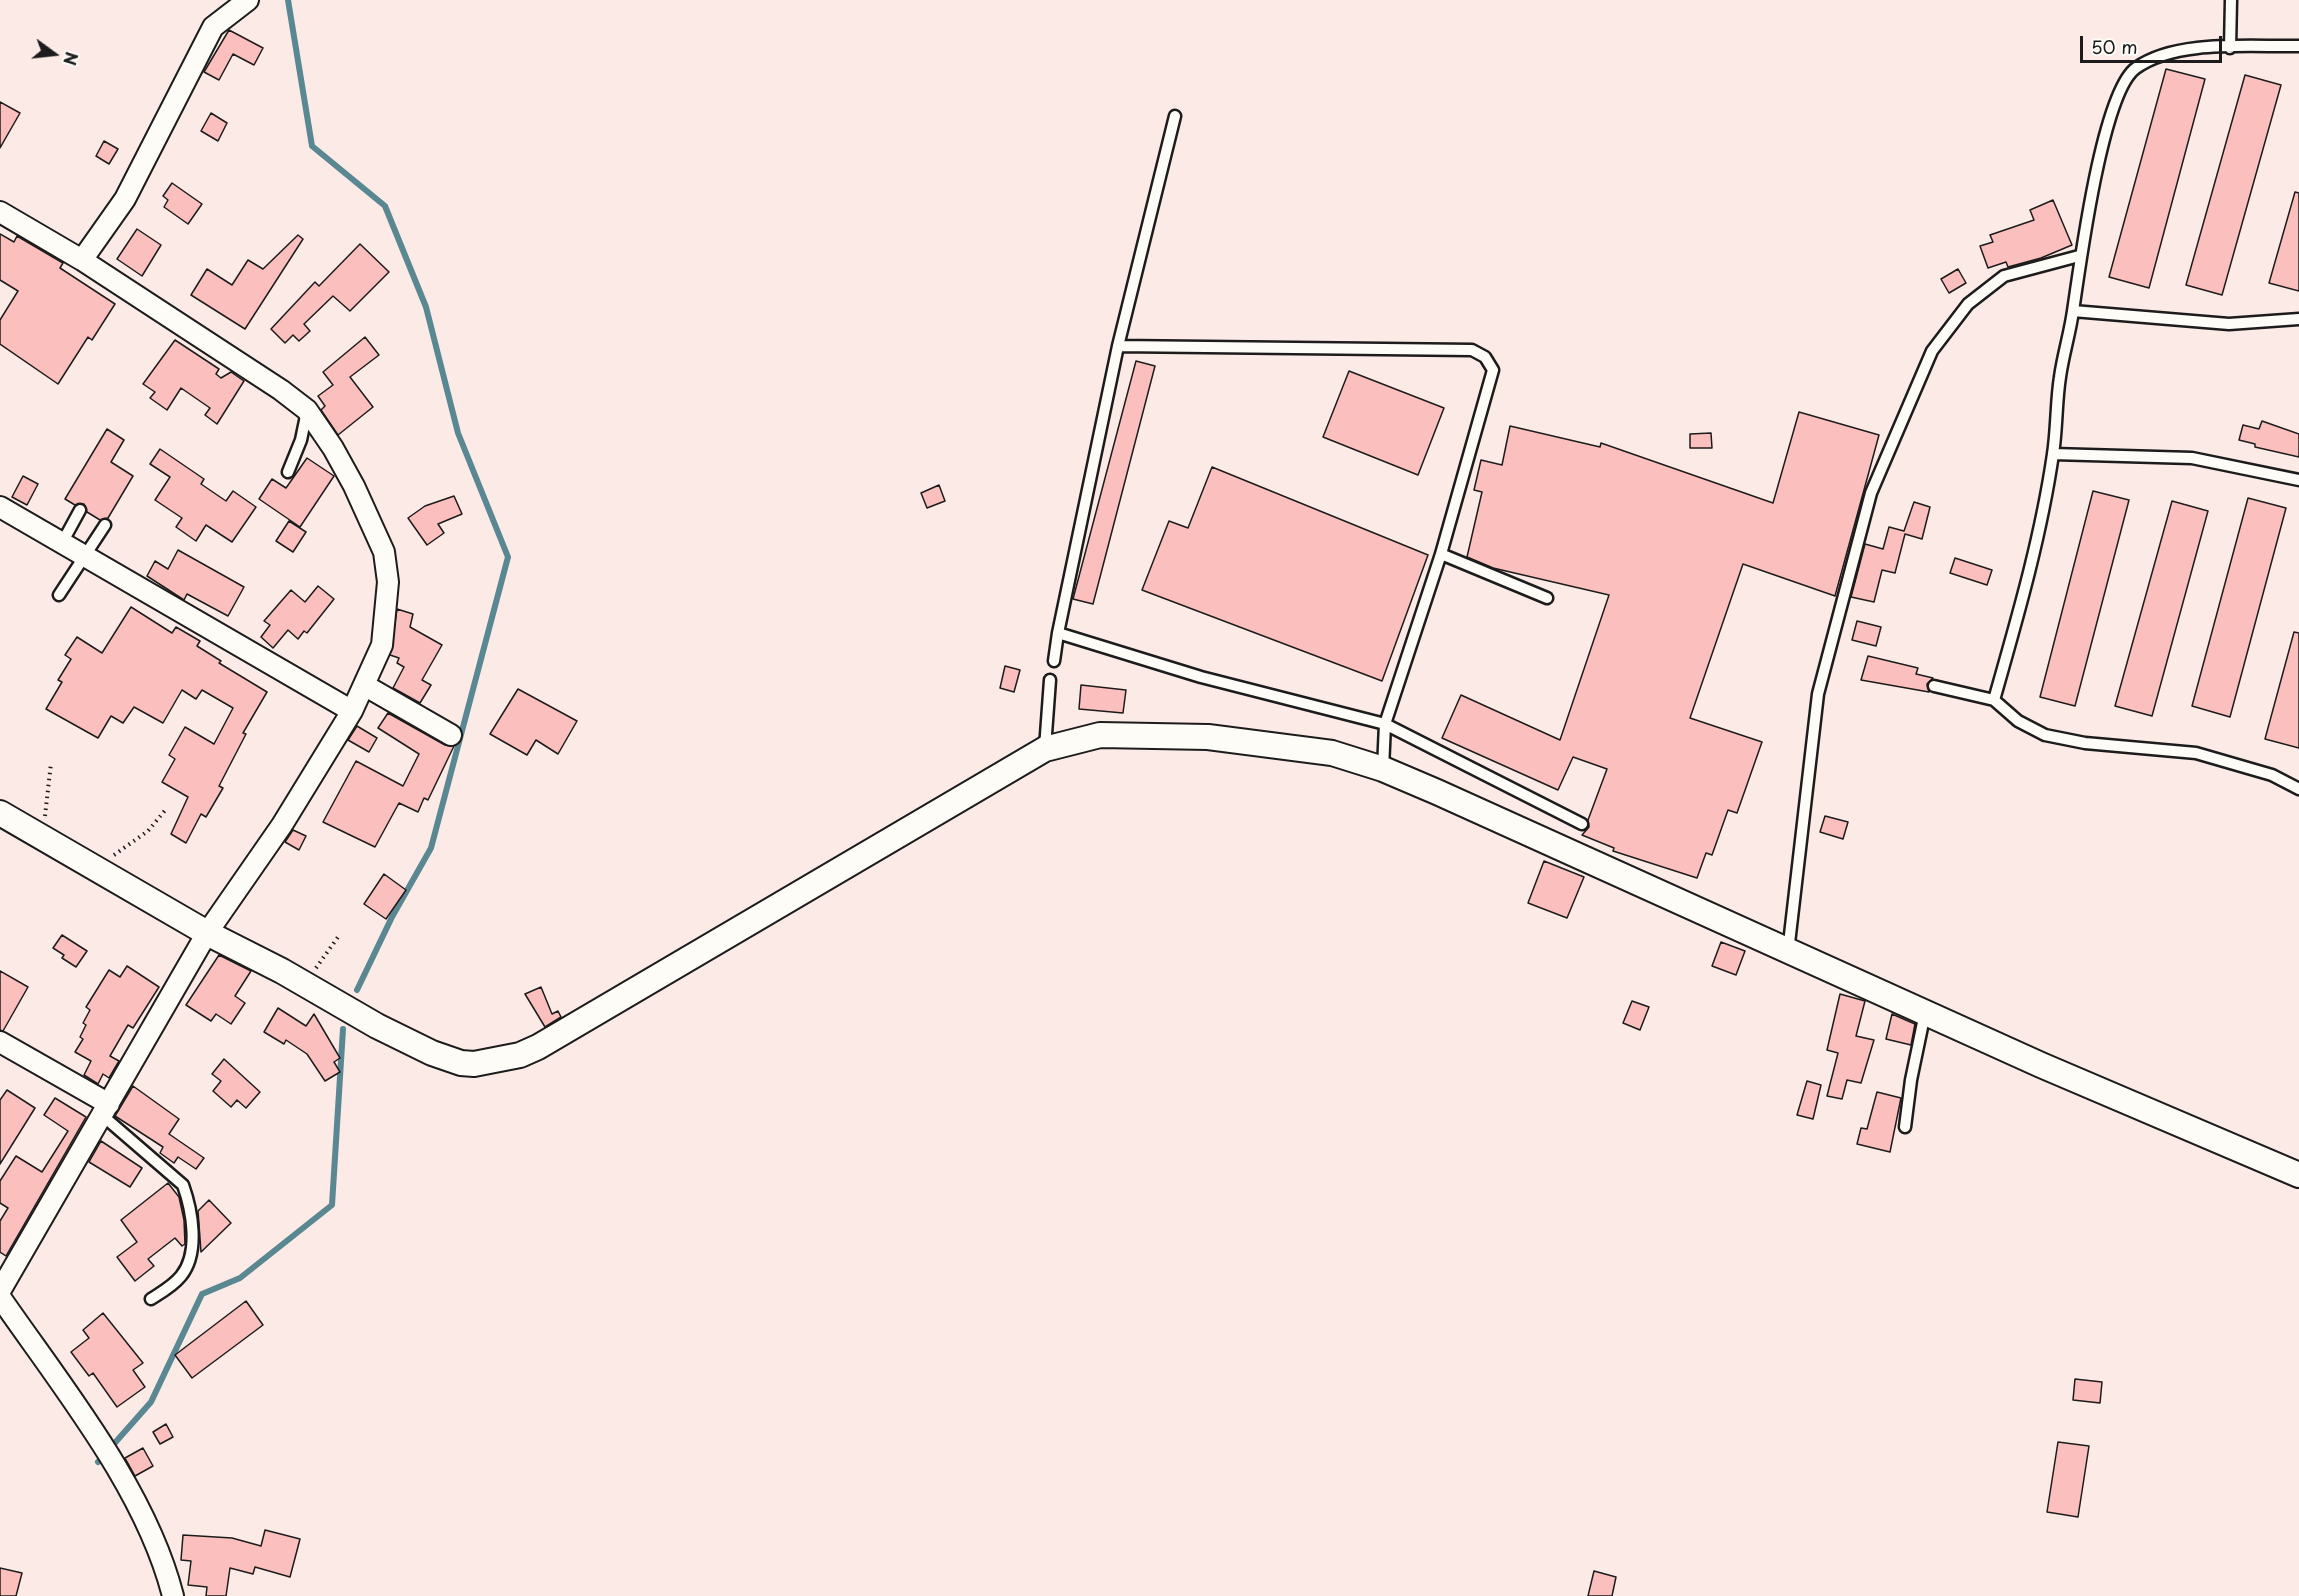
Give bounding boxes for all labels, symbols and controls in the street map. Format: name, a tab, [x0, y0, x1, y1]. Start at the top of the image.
north arrow	[24, 24, 84, 84]
scale bar	[2083, 24, 2226, 62]
text: 50 m	[2091, 33, 2138, 60]
text: N	[58, 49, 85, 68]

